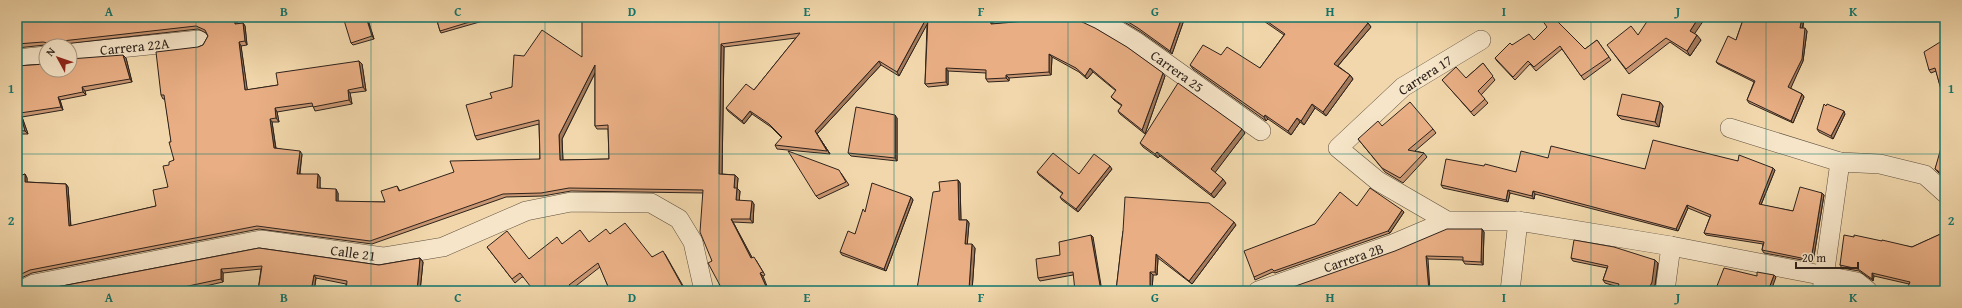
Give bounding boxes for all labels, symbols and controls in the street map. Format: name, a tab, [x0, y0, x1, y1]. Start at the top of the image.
text: A	[105, 2, 114, 21]
text: B	[280, 2, 288, 21]
text: C	[454, 2, 462, 21]
text: D	[628, 2, 636, 21]
text: E	[804, 2, 811, 21]
text: F	[978, 2, 985, 21]
text: G	[1151, 2, 1159, 21]
text: H	[1325, 2, 1335, 21]
text: I	[1502, 2, 1506, 21]
text: J	[1674, 2, 1681, 21]
text: K	[1849, 2, 1858, 21]
street label: Carrera 22A	[99, 33, 171, 60]
north arrow	[38, 38, 78, 78]
text: N	[42, 43, 59, 60]
street label: Carrera 25	[1146, 45, 1208, 97]
street label: Carrera 17	[1394, 50, 1456, 100]
text: 1	[8, 79, 14, 98]
text: 1	[1948, 79, 1954, 98]
text: 2	[8, 211, 15, 230]
text: 2	[1948, 211, 1955, 230]
street label: Carrera 2B	[1321, 238, 1386, 277]
street label: Calle 21	[329, 240, 377, 266]
scale bar	[1796, 244, 1858, 270]
text: 20 m	[1802, 249, 1826, 266]
text: A	[105, 288, 114, 307]
text: B	[280, 288, 288, 307]
text: C	[454, 288, 462, 307]
text: D	[628, 288, 636, 307]
text: E	[804, 288, 811, 307]
text: F	[978, 288, 985, 307]
text: G	[1151, 288, 1159, 307]
text: H	[1325, 288, 1335, 307]
text: I	[1502, 288, 1506, 307]
text: J	[1674, 288, 1681, 307]
text: K	[1849, 288, 1858, 307]

